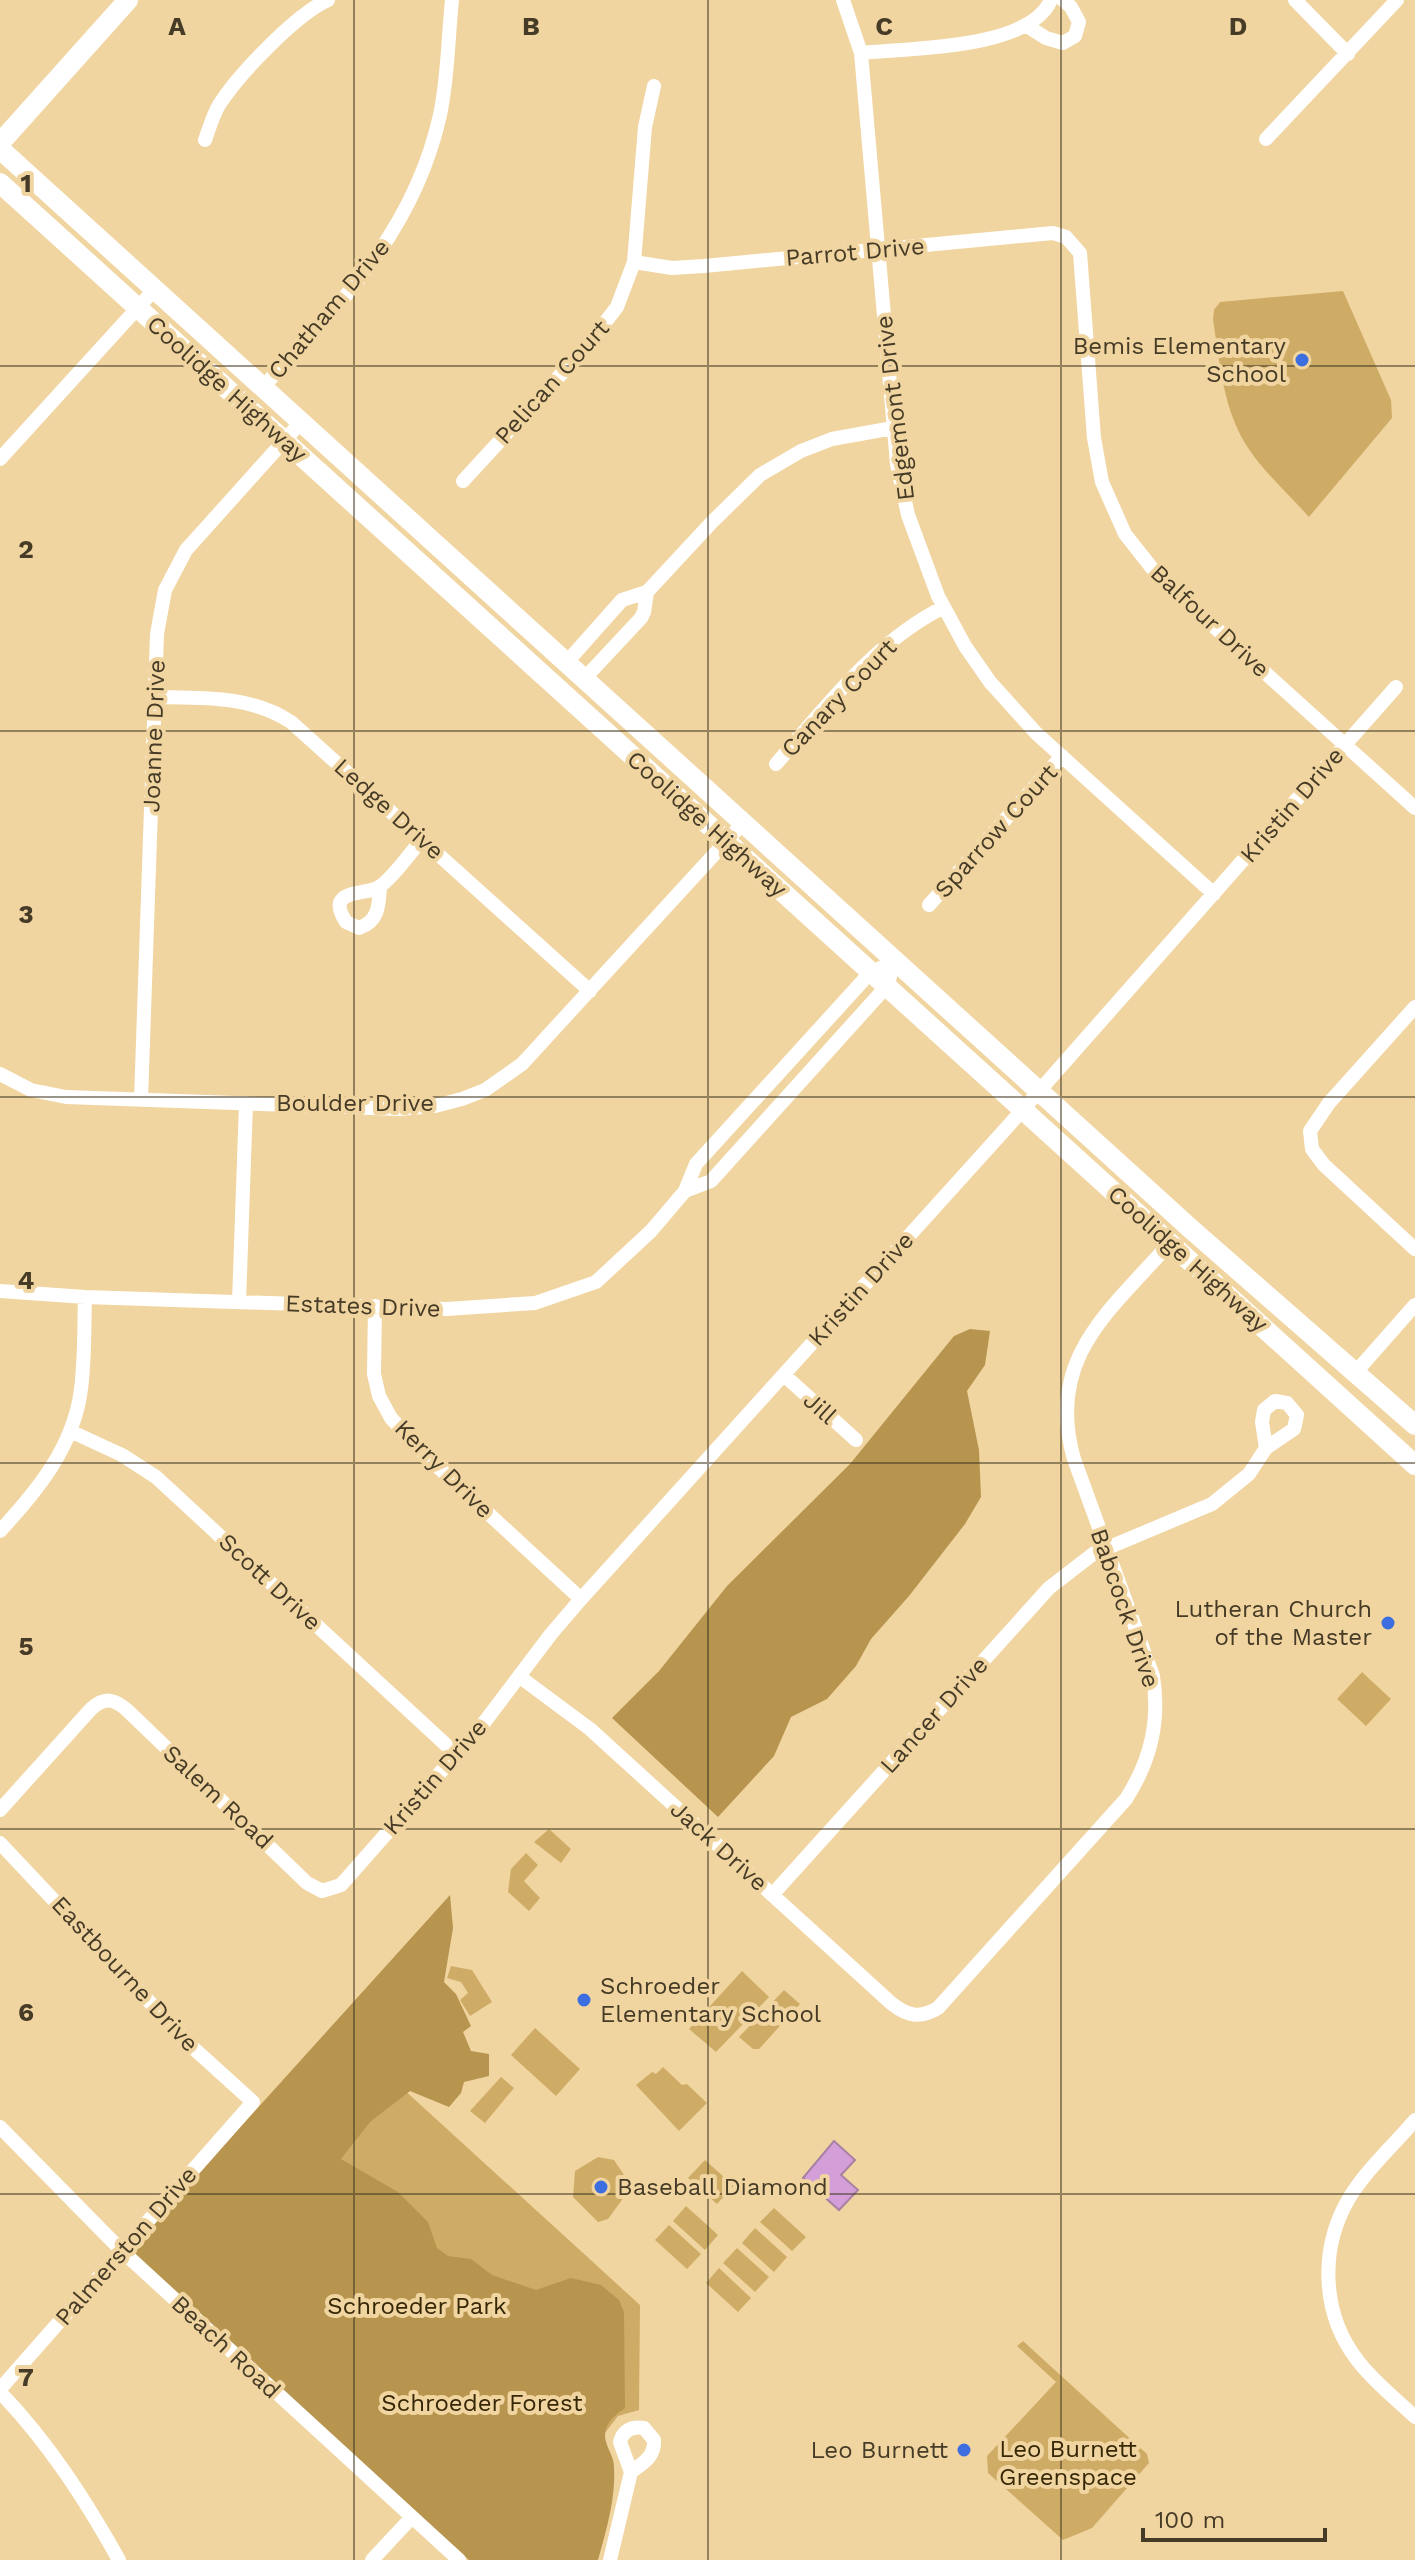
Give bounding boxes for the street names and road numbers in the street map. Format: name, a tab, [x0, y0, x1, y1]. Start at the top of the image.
street label: Parrot Drive	[784, 232, 926, 272]
street label: Chatham Drive	[262, 233, 396, 385]
street label: Coolidge Highway	[141, 310, 313, 469]
street label: Pelican Court	[489, 314, 615, 450]
street label: Edgemont Drive	[870, 314, 920, 502]
street label: Balfour Drive	[1145, 559, 1275, 683]
street label: Canary Court	[776, 633, 902, 763]
street label: Joanne Drive	[137, 659, 171, 813]
street label: Kristin Drive	[1234, 742, 1350, 868]
street label: Coolidge Highway	[621, 745, 793, 904]
street label: Ledge Drive	[329, 753, 449, 865]
street label: Sparrow Court	[929, 759, 1063, 903]
street label: Boulder Drive	[276, 1089, 434, 1117]
street label: Coolidge Highway	[1102, 1180, 1274, 1339]
street label: Kristin Drive	[803, 1226, 919, 1352]
street label: Estates Drive	[285, 1289, 441, 1323]
street label: Jill	[798, 1386, 843, 1430]
street label: Kerry Drive	[389, 1414, 499, 1524]
street label: Babcock Drive	[1085, 1525, 1165, 1691]
street label: Scott Drive	[213, 1528, 327, 1636]
street label: Lancer Drive	[874, 1651, 994, 1779]
street label: Kristin Drive	[377, 1714, 493, 1840]
street label: Salem Road	[157, 1739, 279, 1855]
street label: Jack Drive	[665, 1795, 773, 1897]
street label: Eastbourne Drive	[46, 1890, 204, 2058]
street label: Palmerston Drive	[49, 2161, 203, 2331]
street label: Beach Road	[166, 2290, 286, 2404]

